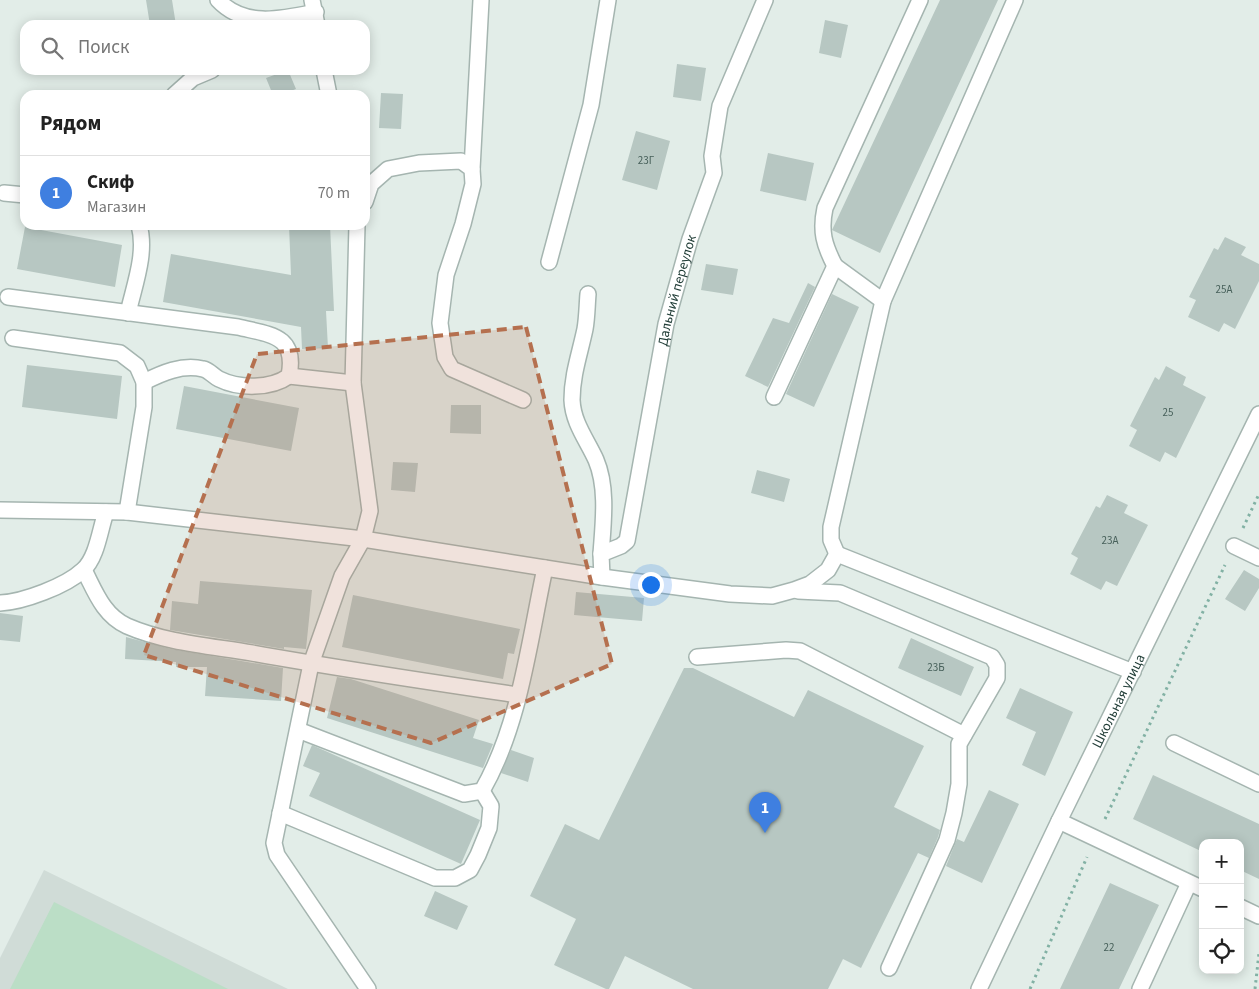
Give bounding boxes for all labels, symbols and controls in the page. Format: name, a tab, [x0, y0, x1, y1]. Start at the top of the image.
search box	[20, 20, 370, 75]
icon: search	[38, 34, 66, 62]
text: Поиск	[78, 34, 129, 61]
text: Рядом	[40, 108, 101, 138]
house number: 23Г	[638, 153, 655, 168]
text: Скиф	[87, 169, 134, 196]
text: 1	[52, 182, 60, 204]
text: 70 m	[318, 182, 350, 204]
text: Магазин	[87, 196, 146, 218]
street label: Дальний переулок	[653, 232, 702, 348]
house number: 25А	[1216, 282, 1232, 297]
house number: 25	[1163, 405, 1173, 420]
house number: 23А	[1102, 533, 1118, 548]
your location	[638, 572, 664, 598]
street label: Школьная улица	[1087, 651, 1151, 752]
house number: 23Б	[927, 660, 945, 675]
pin: 1	[749, 792, 781, 833]
map controls	[1199, 839, 1244, 974]
button: +	[1199, 839, 1244, 884]
button: −	[1199, 884, 1244, 929]
button: locate	[1199, 929, 1244, 974]
house number: 22	[1104, 940, 1114, 955]

